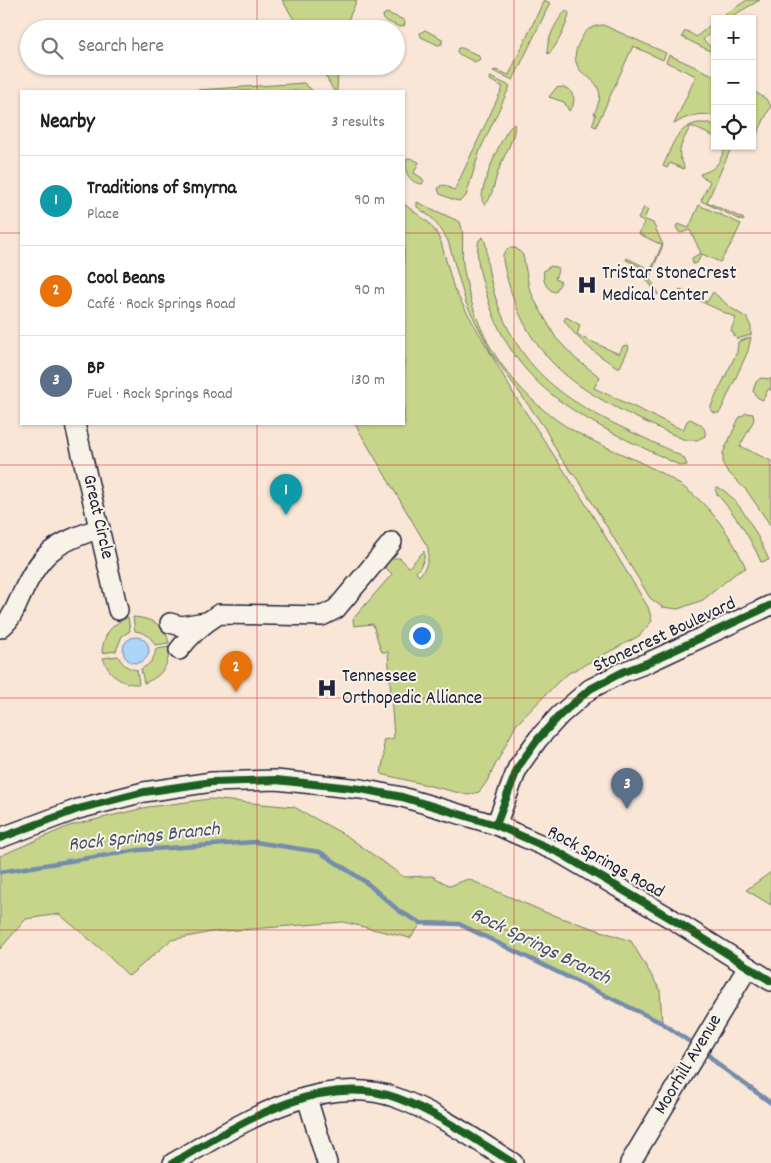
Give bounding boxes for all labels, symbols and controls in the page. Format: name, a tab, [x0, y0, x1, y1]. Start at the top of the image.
map controls	[711, 15, 756, 150]
button: +	[711, 15, 756, 60]
search box	[20, 20, 405, 75]
icon: search	[38, 34, 66, 62]
text: Search here	[78, 34, 164, 61]
button: −	[711, 60, 756, 105]
button: locate	[711, 105, 756, 150]
text: Nearby	[40, 108, 95, 138]
text: 3 results	[331, 111, 385, 134]
text: Traditions of Smyrna	[87, 176, 236, 203]
text: 1	[54, 189, 58, 212]
text: 90 m	[354, 189, 385, 212]
text: Place	[87, 203, 119, 226]
place label: TriStar StoneCrest Medical Center	[602, 261, 737, 310]
text: Cool Beans	[87, 266, 165, 293]
hospital icon: TriStar StoneCrest Medical Center	[576, 274, 598, 296]
text: 2	[53, 279, 60, 302]
text: 90 m	[354, 279, 385, 302]
text: Café · Rock Springs Road	[87, 293, 236, 316]
text: BP	[87, 356, 105, 383]
text: 3	[52, 369, 60, 392]
text: 130 m	[351, 369, 385, 392]
text: Fuel · Rock Springs Road	[87, 383, 232, 406]
street label: Great Circle	[74, 472, 120, 562]
pin: 1	[270, 474, 302, 515]
street label: Stonecrest Boulevard	[589, 591, 741, 681]
your location	[409, 623, 435, 649]
pin: 2	[220, 651, 252, 692]
place label: Tennessee Orthopedic Alliance	[342, 664, 482, 713]
hospital icon: Tennessee Orthopedic Alliance	[316, 677, 338, 699]
pin: 3	[611, 768, 643, 809]
water label: Rock Springs Branch	[67, 816, 222, 860]
street label: Rock Springs Road	[542, 820, 668, 906]
water label: Rock Springs Branch	[465, 901, 615, 993]
street label: Moorhill Avenue	[648, 1010, 730, 1120]

